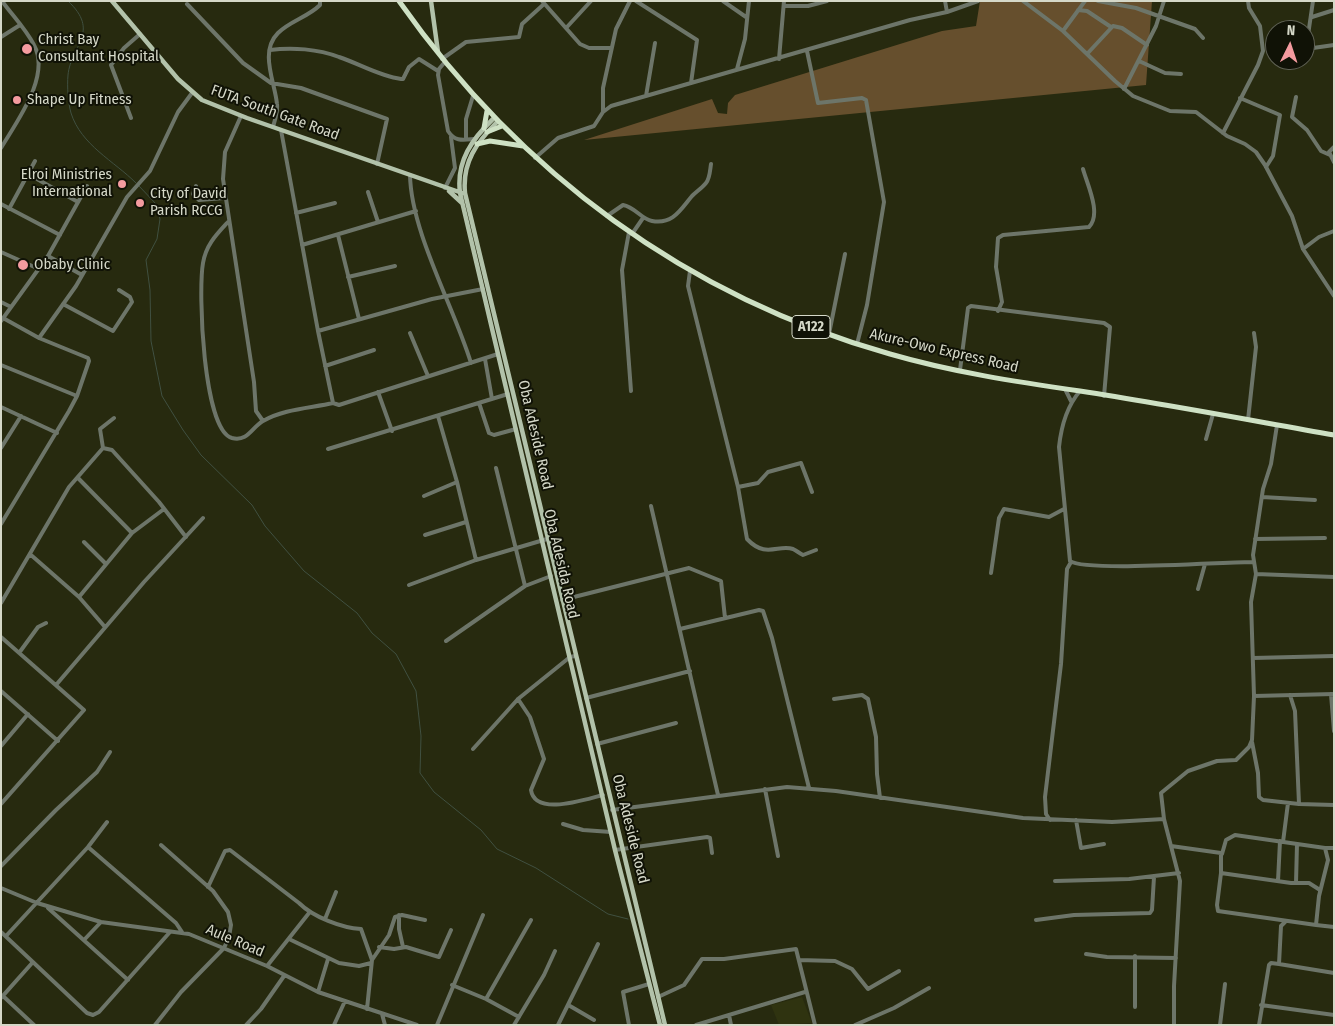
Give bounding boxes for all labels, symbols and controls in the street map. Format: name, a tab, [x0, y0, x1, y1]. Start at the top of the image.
north arrow	[1265, 20, 1315, 70]
text: N	[1286, 22, 1296, 39]
place label: Christ Bay Consultant Hospital	[38, 31, 159, 66]
marker: Christ Bay Consultant Hospital	[20, 42, 34, 56]
street label: FUTA South Gate Road	[208, 81, 342, 145]
place label: Shape Up Fitness	[27, 91, 132, 109]
marker: Shape Up Fitness	[11, 94, 23, 106]
place label: Elroi Ministries International	[21, 166, 112, 201]
marker: Elroi Ministries International	[116, 178, 128, 190]
place label: City of David Parish RCCG	[150, 185, 227, 220]
marker: City of David Parish RCCG	[134, 197, 146, 209]
place label: Obaby Clinic	[34, 256, 110, 274]
marker: Obaby Clinic	[16, 258, 30, 272]
road number: A122	[792, 316, 830, 338]
street label: Akure-Owo Express Road	[868, 325, 1020, 377]
street label: Oba Adeside Road	[514, 379, 556, 491]
street label: Oba Adesida Road	[540, 508, 582, 620]
street label: Oba Adeside Road	[608, 773, 652, 885]
street label: Aule Road	[203, 921, 267, 961]

